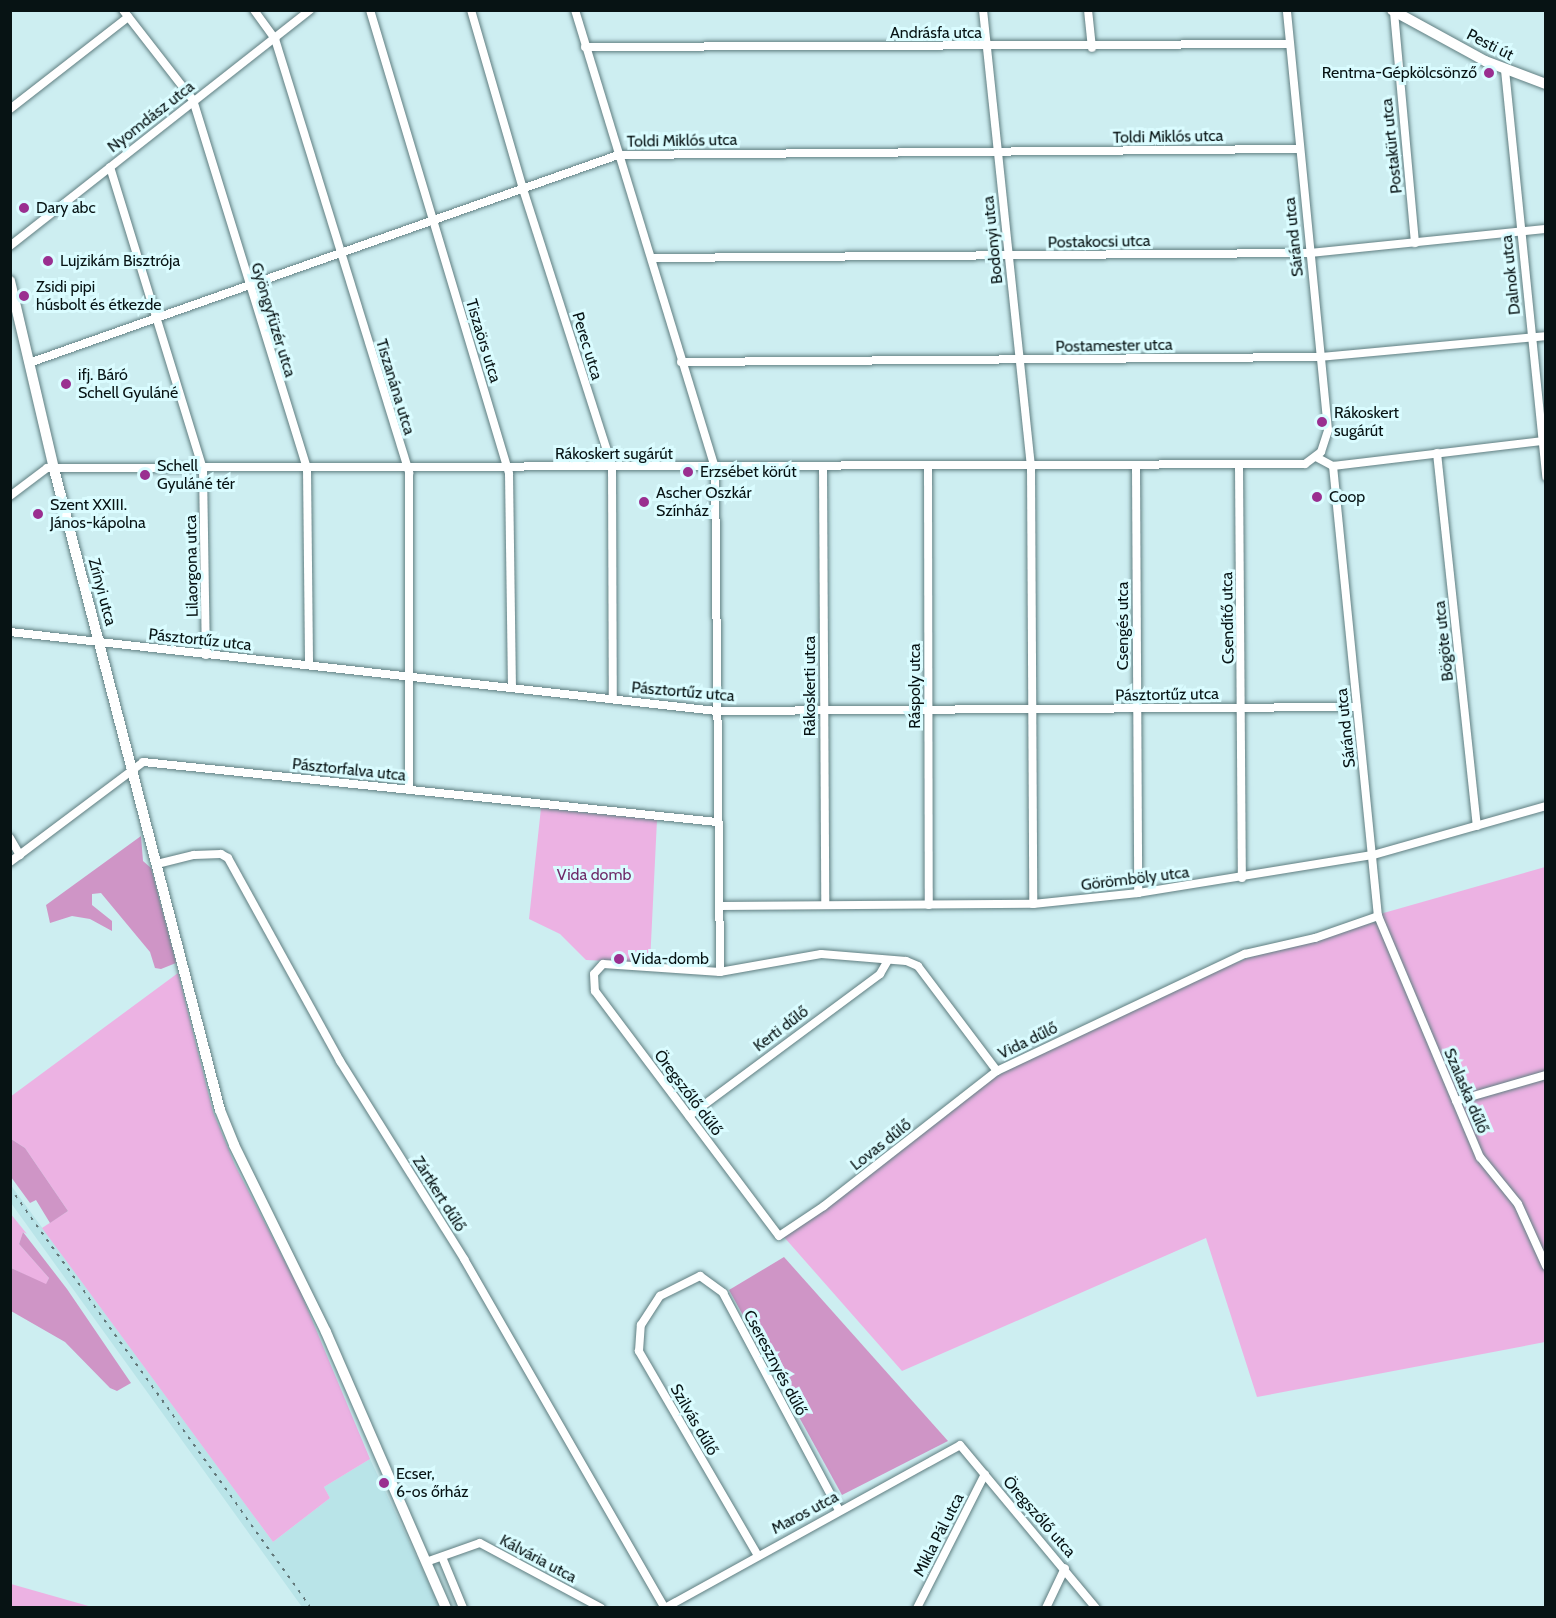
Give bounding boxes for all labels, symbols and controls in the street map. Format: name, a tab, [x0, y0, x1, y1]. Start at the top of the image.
street label: Andrásfa utca	[890, 23, 982, 43]
street label: Pesti út	[1463, 25, 1517, 65]
place label: Rentma-Gépkölcsönző	[1322, 63, 1477, 83]
marker: Rentma-Gépkölcsönző	[1482, 66, 1496, 80]
street label: Nyomdász utca	[104, 77, 198, 157]
street label: Postakürt utca	[1377, 97, 1407, 195]
street label: Toldi Miklós utca	[1113, 126, 1223, 148]
street label: Toldi Miklós utca	[627, 130, 737, 152]
street label: Bodonyi utca	[979, 195, 1007, 285]
street label: Sáránd utca	[1280, 196, 1308, 278]
place label: Dary abc	[36, 198, 96, 218]
marker: Dary abc	[17, 201, 31, 215]
street label: Postakocsi utca	[1048, 232, 1150, 252]
street label: Dalnok utca	[1497, 234, 1525, 316]
place label: Lujzikám Bisztrója	[60, 251, 180, 271]
marker: Lujzikám Bisztrója	[41, 254, 55, 268]
street label: Gyöngyfüzér utca	[246, 260, 300, 380]
place label: Zsidi pipi húsbolt és étkezde	[36, 277, 161, 315]
marker: Zsidi pipi húsbolt és étkezde	[17, 289, 31, 303]
street label: Tiszaörs utca	[461, 297, 505, 385]
street label: Perec utca	[568, 310, 606, 382]
street label: Postamester utca	[1055, 335, 1173, 357]
street label: Tiszanána utca	[371, 337, 419, 437]
place label: ifj. Báró Schell Gyuláné	[78, 365, 178, 403]
marker: ifj. Báró Schell Gyuláné	[59, 377, 73, 391]
place label: Rákoskert sugárút	[1334, 403, 1399, 441]
marker: Rákoskert sugárút	[1315, 415, 1329, 429]
street label: Rákoskert sugárút	[555, 444, 673, 464]
place label: Schell Gyuláné tér	[157, 456, 235, 494]
place label: Erzsébet körút	[700, 462, 797, 482]
marker: Erzsébet körút	[681, 465, 695, 479]
marker: Schell Gyuláné tér	[138, 468, 152, 482]
place label: Ascher Oszkár Színház	[656, 483, 751, 521]
place label: Coop	[1329, 487, 1365, 507]
marker: Coop	[1310, 490, 1324, 504]
place label: Szent XXIII. János-kápolna	[50, 495, 146, 533]
marker: Ascher Oszkár Színház	[637, 495, 651, 509]
marker: Szent XXIII. János-kápolna	[31, 507, 45, 521]
street label: Lilaorgona utca	[182, 515, 202, 617]
street label: Zrínyi utca	[84, 556, 120, 628]
street label: Csendítő utca	[1218, 572, 1238, 664]
street label: Csengés utca	[1113, 582, 1133, 670]
street label: Bögöte utca	[1430, 600, 1458, 682]
street label: Pásztortűz utca	[148, 625, 252, 655]
street label: Rákoskerti utca	[800, 636, 820, 736]
street label: Ráspoly utca	[905, 643, 925, 729]
street label: Pásztortűz utca	[631, 678, 735, 706]
street label: Pásztortűz utca	[1115, 684, 1219, 706]
street label: Sáránd utca	[1332, 687, 1360, 769]
street label: Pásztorfalva utca	[291, 754, 407, 786]
street label: Görömböly utca	[1080, 863, 1190, 895]
park label: Vida domb	[557, 865, 631, 885]
place label: Vida-domb	[631, 949, 709, 969]
marker: Vida-domb	[612, 952, 626, 966]
street label: Kerti dűlő	[750, 1002, 812, 1056]
street label: Vida dűlő	[995, 1018, 1061, 1064]
street label: Öregszőlő dűlő	[650, 1046, 726, 1140]
street label: Szalaska dűlő	[1439, 1046, 1493, 1136]
street label: Lovas dűlő	[847, 1115, 915, 1175]
street label: Zártkert dűlő	[408, 1153, 470, 1235]
street label: Cseresznyés dűlő	[739, 1307, 811, 1419]
street label: Szilvás dűlő	[666, 1381, 722, 1459]
place label: Ecser, 6-os őrház	[396, 1464, 469, 1502]
street label: Öregszőlő utca	[999, 1473, 1079, 1561]
marker: Ecser, 6-os őrház	[377, 1476, 391, 1490]
street label: Maros utca	[768, 1487, 842, 1539]
street label: Mikla Pál utca	[910, 1490, 968, 1580]
street label: Kálvária utca	[496, 1531, 580, 1587]

